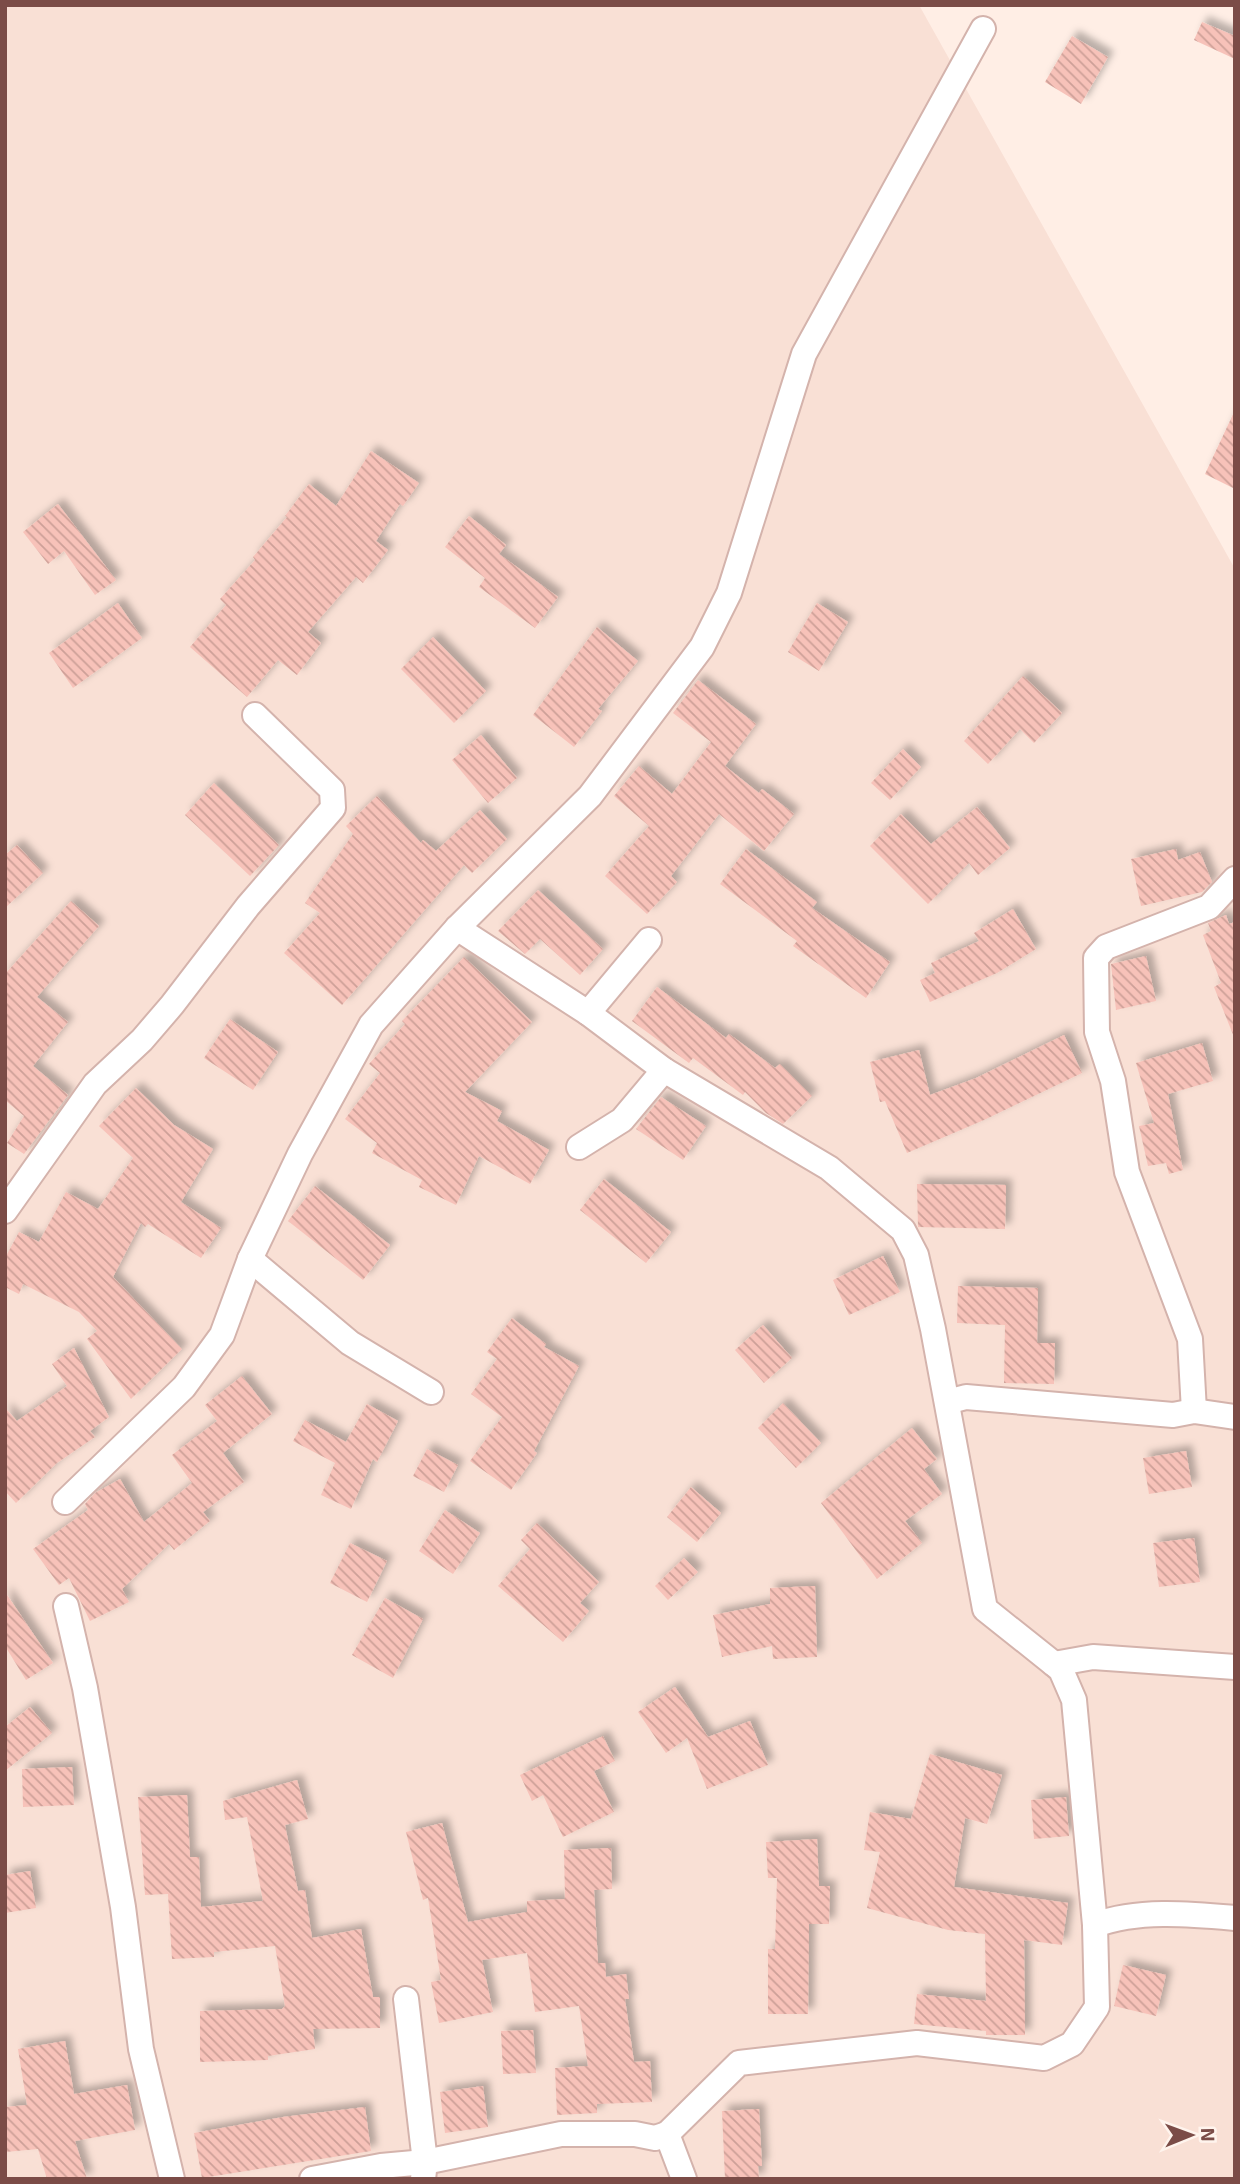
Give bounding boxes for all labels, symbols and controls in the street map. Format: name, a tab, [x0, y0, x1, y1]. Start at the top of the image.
north arrow	[1156, 2100, 1226, 2170]
text: N	[1197, 2128, 1220, 2142]

